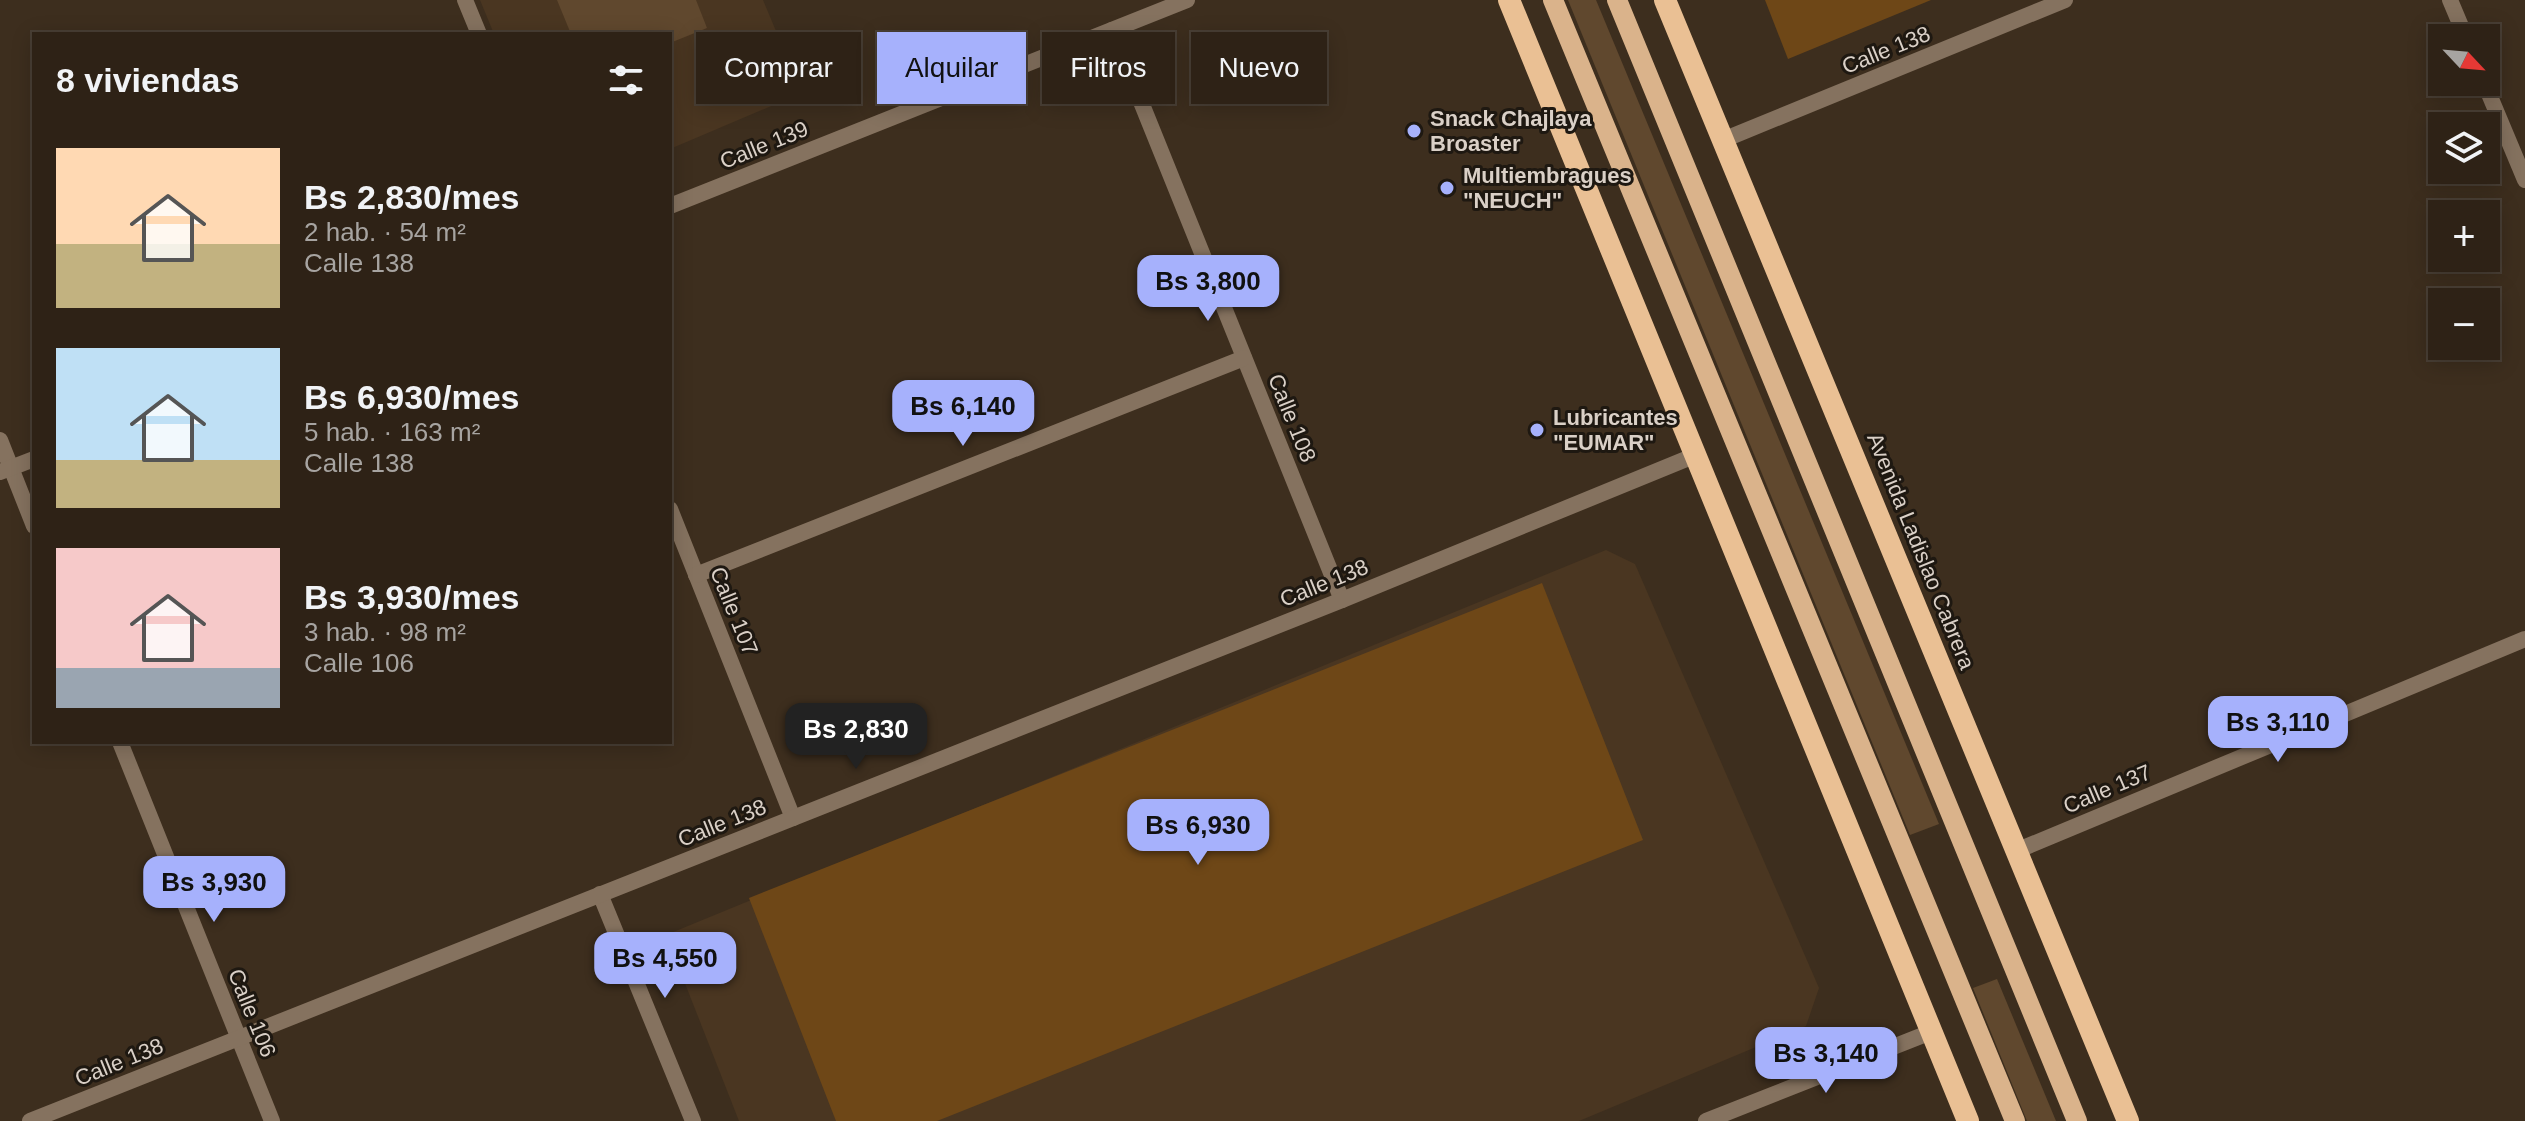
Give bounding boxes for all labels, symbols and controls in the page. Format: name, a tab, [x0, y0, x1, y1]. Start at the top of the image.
street label: Calle 138	[1838, 21, 1934, 79]
north arrow	[2428, 24, 2500, 96]
map controls	[2428, 24, 2500, 360]
chip: Comprar	[696, 32, 861, 104]
chip: Alquilar	[877, 32, 1026, 104]
chip: Filtros	[1042, 32, 1175, 104]
chip: Nuevo	[1191, 32, 1327, 104]
icon: filters	[604, 58, 648, 102]
text: 8 viviendas	[56, 61, 239, 99]
place label: Snack Chajlaya Broaster	[1430, 106, 1592, 156]
button: layers	[2428, 112, 2500, 184]
street label: Calle 139	[716, 116, 812, 174]
marker: Snack Chajlaya Broaster	[1405, 122, 1423, 140]
place label: Multiembragues "NEUCH"	[1463, 163, 1632, 213]
text: Bs 2,830/mes	[304, 178, 520, 216]
marker: Multiembragues "NEUCH"	[1438, 179, 1456, 197]
icon: home	[120, 180, 216, 276]
button: +	[2428, 200, 2500, 272]
text: 2 hab. · 54 m²	[304, 217, 466, 247]
text: Calle 138	[304, 248, 414, 278]
pin: Bs 3,800	[1125, 255, 1291, 323]
text: Bs 3,800	[1155, 266, 1261, 296]
button: −	[2428, 288, 2500, 360]
street label: Calle 108	[1263, 370, 1321, 466]
text: Bs 6,930/mes	[304, 378, 520, 416]
icon: home	[120, 380, 216, 476]
pin: Bs 6,140	[880, 380, 1046, 448]
text: Bs 6,140	[910, 391, 1016, 421]
place label: Lubricantes "EUMAR"	[1553, 405, 1678, 455]
text: 5 hab. · 163 m²	[304, 417, 480, 447]
marker: Lubricantes "EUMAR"	[1528, 421, 1546, 439]
street label: Avenida Ladislao Cabrera	[1862, 429, 1980, 674]
text: Calle 138	[304, 448, 414, 478]
street label: Calle 138	[1276, 554, 1372, 612]
street label: Calle 107	[705, 563, 763, 659]
text: Bs 3,930/mes	[304, 578, 520, 616]
icon: home	[120, 580, 216, 676]
text: 3 hab. · 98 m²	[304, 617, 466, 647]
text: Calle 106	[304, 648, 414, 678]
pin: Bs 3,110	[2195, 696, 2361, 764]
pin: Bs 2,830	[773, 703, 939, 771]
text: Bs 3,110	[2226, 707, 2330, 737]
text: Bs 2,830	[803, 714, 909, 744]
street label: Calle 137	[2059, 759, 2155, 819]
street label: Calle 138	[674, 794, 770, 852]
pin: Bs 6,930	[1115, 799, 1281, 867]
text: Bs 6,930	[1145, 810, 1251, 840]
pin: Bs 3,930	[131, 856, 297, 924]
text: Bs 3,930	[161, 867, 267, 897]
pin: Bs 4,550	[582, 932, 748, 1000]
text: Bs 4,550	[612, 943, 718, 973]
street label: Calle 106	[223, 965, 281, 1061]
pin: Bs 3,140	[1743, 1027, 1909, 1095]
street label: Calle 138	[71, 1033, 167, 1091]
text: Bs 3,140	[1773, 1038, 1879, 1068]

